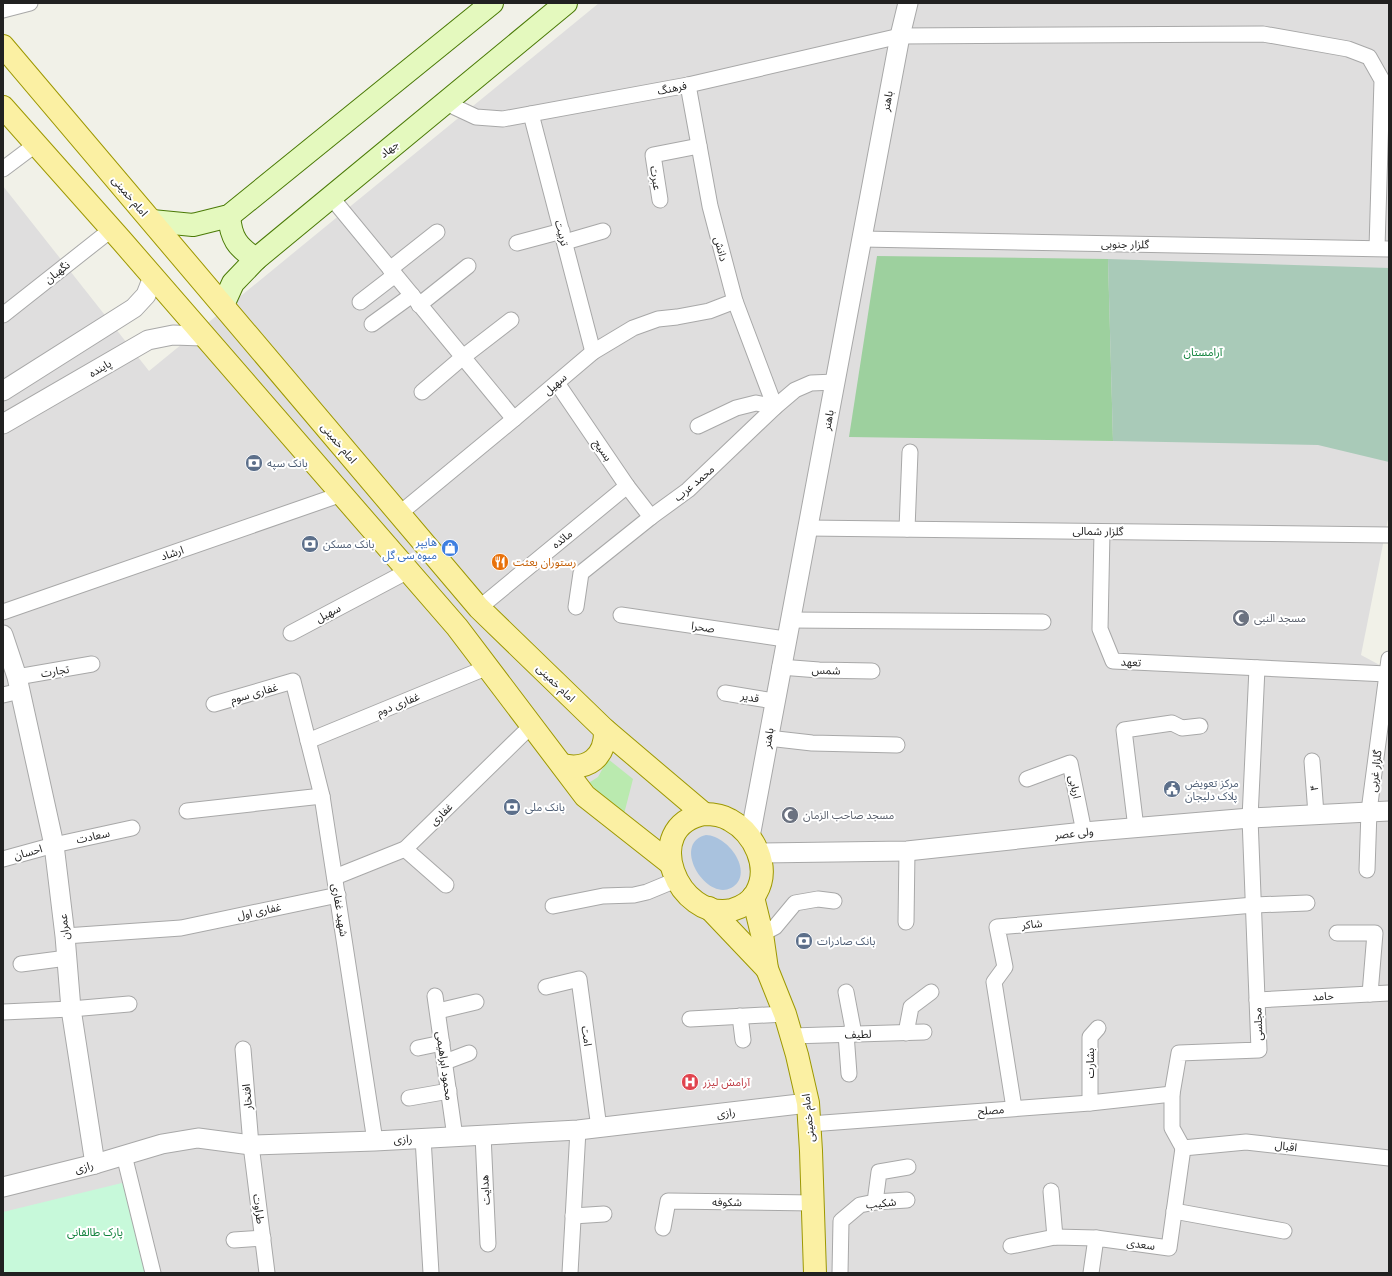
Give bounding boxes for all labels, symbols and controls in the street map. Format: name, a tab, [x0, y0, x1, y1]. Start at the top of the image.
street label: فرهنگ	[656, 79, 688, 98]
street label: باهنر	[879, 90, 896, 113]
street label: جهاد	[377, 138, 402, 161]
street label: عبرت	[647, 165, 664, 192]
street label: امام خمینی	[108, 174, 150, 220]
street label: تربیت	[552, 219, 571, 248]
street label: دانش	[711, 235, 730, 263]
street label: گلزار جنوبی	[1101, 238, 1150, 251]
street label: نگهبان	[42, 258, 73, 286]
park label: آرامستان	[1184, 346, 1223, 359]
street label: پاینده	[87, 357, 114, 381]
street label: سهیل	[541, 371, 570, 398]
street label: باهنر	[820, 409, 837, 432]
street label: امام خمینی	[317, 421, 359, 467]
street label: بسیج	[590, 437, 615, 464]
bank icon: بانک سپه	[244, 453, 264, 473]
place label: بانک سپه	[267, 457, 308, 471]
street label: محمد عرب	[671, 463, 717, 504]
street label: گلزار شمالی	[1073, 525, 1124, 538]
street label: مائده	[550, 527, 575, 551]
bank icon: بانک مسکن	[300, 534, 320, 554]
place label: هایپر میوه سی گل	[382, 536, 437, 562]
place label: بانک مسکن	[323, 538, 375, 551]
shop icon: هایپر میوه سی گل	[440, 538, 460, 558]
street label: ارشاد	[159, 544, 185, 563]
restaurant icon: رستوران بعثت	[490, 552, 510, 572]
place label: رستوران بعثت	[513, 556, 576, 569]
street label: سهیل	[314, 601, 343, 625]
mosque icon: مسجد النبی	[1231, 608, 1251, 628]
place label: مسجد النبی	[1254, 612, 1306, 625]
street label: صحرا	[690, 619, 716, 636]
street label: تعهد	[1120, 655, 1142, 670]
street label: امام خمینی	[533, 662, 578, 706]
street label: تجارت	[40, 663, 70, 680]
street label: شمس	[811, 663, 841, 678]
street label: غفاری سوم	[229, 680, 280, 707]
street label: قدیر	[739, 689, 760, 706]
street label: غفاری دوم	[375, 690, 422, 720]
street label: باهنر	[760, 727, 777, 750]
street label: گلزار غربی	[1366, 749, 1385, 793]
street label: اربابی	[1066, 774, 1083, 800]
place label: مرکز تعویض پلاک دلیجان	[1185, 777, 1239, 804]
public building icon: مرکز تعویض پلاک دلیجان	[1162, 779, 1182, 799]
street label: ۴	[1308, 784, 1321, 792]
bank icon: بانک ملی	[502, 797, 522, 817]
street label: غفاری	[427, 800, 456, 828]
place label: بانک ملی	[525, 801, 565, 814]
mosque icon: مسجد صاحب الزمان	[780, 805, 800, 825]
place label: مسجد صاحب الزمان	[803, 809, 895, 822]
street label: ولی عصر	[1053, 825, 1094, 842]
street label: سعادت	[75, 827, 111, 846]
street label: احسان	[12, 842, 44, 863]
street label: شهید غفاری	[329, 883, 350, 938]
street label: غفاری اول	[236, 900, 283, 922]
street label: عمران	[57, 913, 72, 941]
street label: شاکر	[1020, 917, 1043, 932]
bank icon: بانک صادرات	[794, 931, 814, 951]
place label: بانک صادرات	[817, 935, 875, 948]
street label: حامد	[1312, 989, 1335, 1004]
street label: مجلسی	[1251, 1007, 1266, 1041]
street label: امت	[579, 1025, 594, 1047]
street label: لطیف	[844, 1028, 872, 1042]
street label: محمود ابراهیمی	[433, 1031, 456, 1102]
street label: بشارت	[1084, 1048, 1097, 1078]
hospital icon: آرامش لیزر	[680, 1072, 700, 1092]
place label: آرامش لیزر	[702, 1076, 751, 1089]
street label: افتخار	[240, 1083, 255, 1111]
street label: امام خمینی	[799, 1093, 818, 1143]
street label: مصلح	[977, 1103, 1005, 1119]
street label: رازی	[716, 1106, 736, 1121]
street label: رازی	[393, 1133, 413, 1146]
street label: اقبال	[1274, 1139, 1298, 1154]
street label: رازی	[73, 1159, 95, 1176]
street label: هدایت	[478, 1175, 493, 1205]
street label: طراوت	[250, 1193, 267, 1225]
street label: شکیب	[865, 1195, 897, 1212]
street label: شکوفه	[712, 1196, 742, 1209]
park label: پارک طالقانی	[67, 1226, 123, 1240]
street label: سعدی	[1126, 1236, 1156, 1253]

